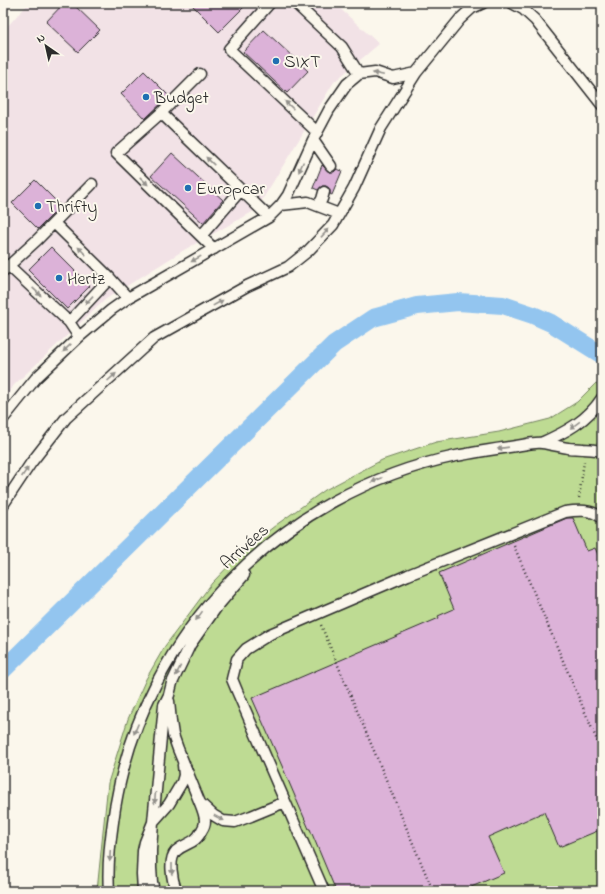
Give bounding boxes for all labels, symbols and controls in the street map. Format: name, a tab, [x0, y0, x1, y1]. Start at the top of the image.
north arrow	[26, 26, 66, 66]
text: N	[33, 30, 49, 47]
place label: SIXT	[284, 50, 320, 76]
marker: SIXT	[271, 56, 281, 66]
one-way arrow	[372, 70, 384, 76]
place label: Budget	[153, 86, 209, 113]
marker: Budget	[141, 92, 151, 102]
one-way arrow	[284, 100, 294, 110]
one-way arrow	[205, 156, 215, 165]
one-way arrow	[298, 161, 304, 172]
one-way arrow	[139, 176, 149, 186]
place label: Europcar	[196, 177, 266, 203]
marker: Europcar	[183, 183, 193, 193]
place label: Thrifty	[46, 195, 97, 221]
marker: Thrifty	[33, 201, 43, 211]
one-way arrow	[321, 228, 330, 238]
one-way arrow	[77, 246, 87, 256]
one-way arrow	[191, 255, 202, 262]
place label: Hertz	[67, 267, 105, 293]
marker: Hertz	[54, 273, 64, 283]
one-way arrow	[32, 287, 41, 296]
one-way arrow	[85, 295, 94, 305]
one-way arrow	[212, 299, 223, 306]
one-way arrow	[62, 343, 72, 353]
one-way arrow	[106, 372, 117, 381]
one-way arrow	[570, 421, 581, 429]
one-way arrow	[496, 445, 509, 451]
one-way arrow	[21, 466, 28, 478]
one-way arrow	[371, 477, 383, 484]
street label: Arrivées	[215, 519, 275, 576]
one-way arrow	[195, 611, 204, 622]
one-way arrow	[175, 665, 181, 677]
one-way arrow	[133, 724, 139, 736]
one-way arrow	[152, 792, 158, 804]
one-way arrow	[213, 815, 225, 821]
one-way arrow	[107, 850, 113, 863]
one-way arrow	[169, 862, 175, 875]

